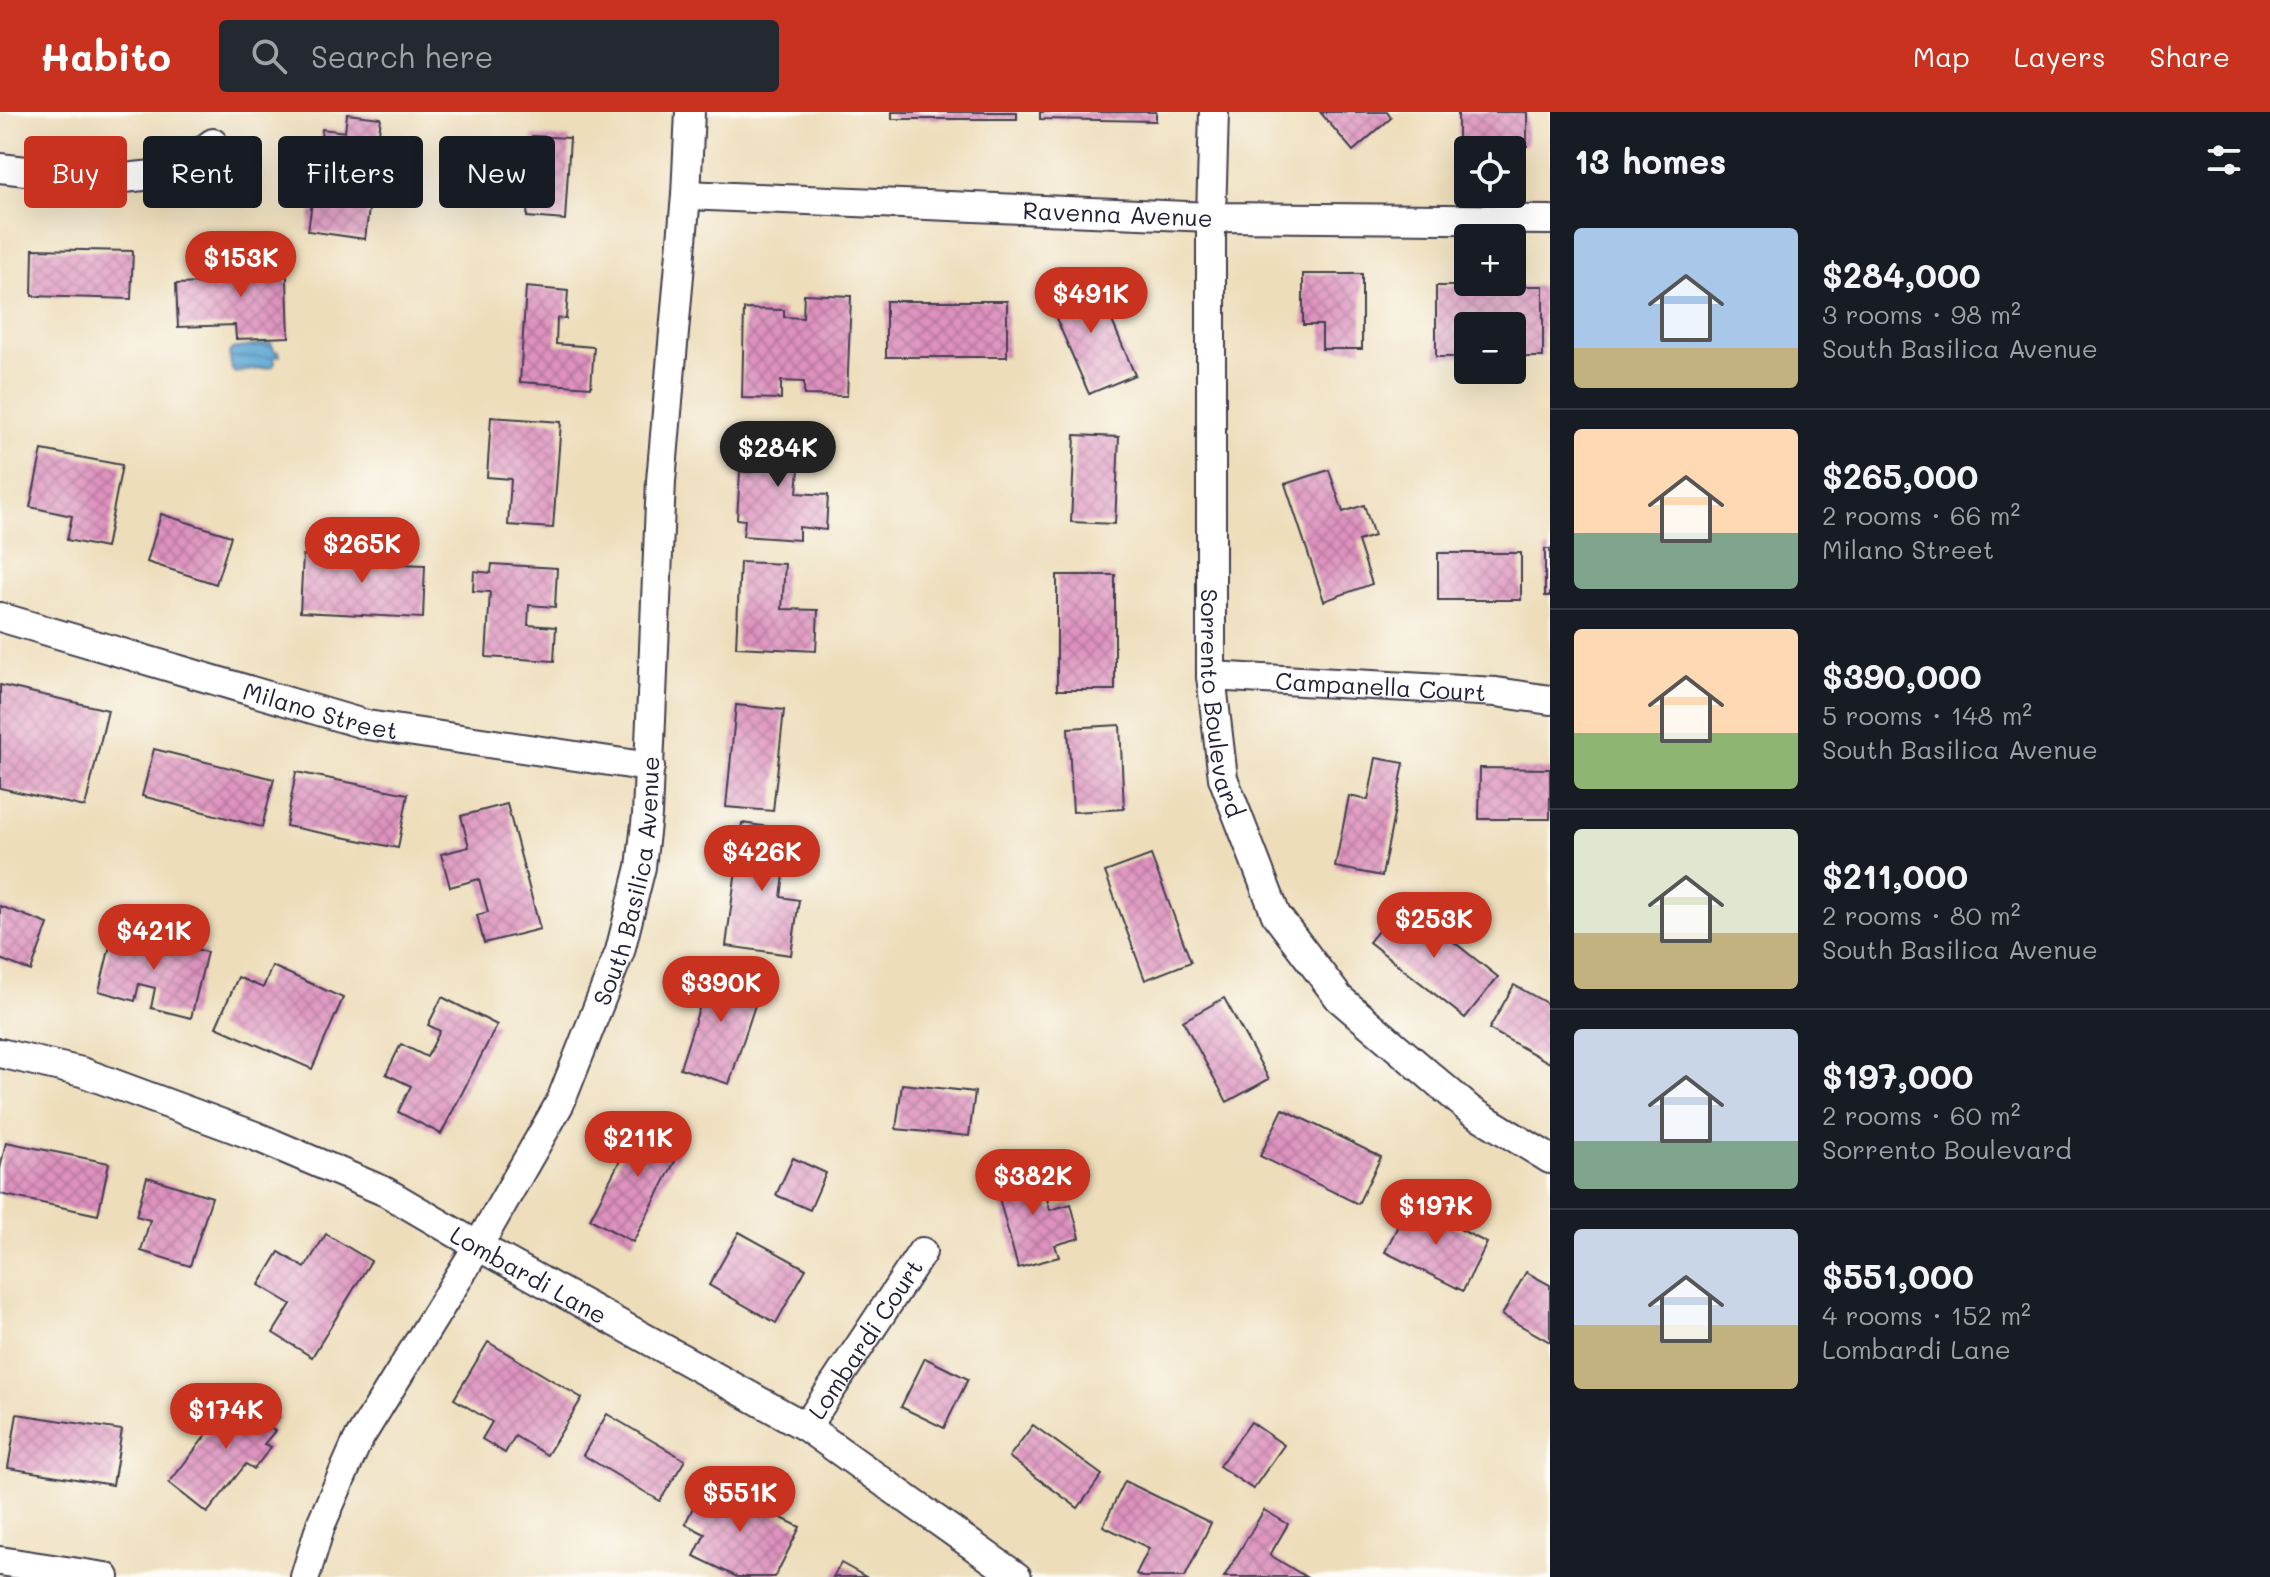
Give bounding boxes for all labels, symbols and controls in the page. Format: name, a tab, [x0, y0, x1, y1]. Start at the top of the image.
search box	[219, 20, 779, 92]
text: Habito	[40, 31, 171, 81]
icon: search	[247, 34, 291, 78]
text: Search here	[311, 36, 493, 76]
text: Map	[1913, 38, 1970, 74]
text: Layers	[2014, 38, 2106, 74]
text: Share	[2150, 38, 2230, 74]
chip: Buy	[24, 136, 127, 208]
chip: Rent	[143, 136, 262, 208]
chip: Filters	[278, 136, 423, 208]
chip: New	[439, 136, 555, 208]
map controls	[1454, 136, 1526, 384]
button: locate	[1454, 136, 1526, 208]
text: 13 homes	[1574, 138, 1727, 183]
icon: filters	[2202, 138, 2246, 182]
street label: Ravenna Avenue	[1022, 194, 1213, 233]
button: +	[1454, 224, 1526, 296]
pin: $153K	[185, 231, 297, 299]
text: $153K	[203, 240, 279, 274]
text: $284,000	[1822, 252, 1981, 297]
icon: home	[1638, 260, 1734, 356]
pin: $491K	[1035, 267, 1147, 335]
text: $491K	[1053, 276, 1129, 310]
text: 3 rooms · 98 m²	[1822, 297, 2021, 331]
button: −	[1454, 312, 1526, 384]
text: South Basilica Avenue	[1822, 331, 2098, 365]
pin: $284K	[722, 421, 834, 489]
text: $284K	[738, 430, 818, 464]
text: $265,000	[1822, 453, 1978, 498]
icon: home	[1638, 461, 1734, 557]
text: 2 rooms · 66 m²	[1822, 498, 2020, 532]
pin: $265K	[306, 517, 418, 585]
text: $265K	[323, 526, 401, 560]
text: Milano Street	[1822, 532, 1994, 566]
street label: Sorrento Boulevard	[1196, 589, 1252, 821]
text: $390,000	[1822, 653, 1982, 698]
icon: home	[1638, 661, 1734, 757]
street label: Campanella Court	[1275, 664, 1487, 707]
street label: Milano Street	[240, 674, 400, 745]
text: 5 rooms · 148 m²	[1822, 698, 2032, 732]
text: South Basilica Avenue	[1822, 732, 2098, 766]
street label: South Basilica Avenue	[585, 755, 665, 1010]
pin: $426K	[706, 825, 818, 893]
text: $426K	[722, 834, 802, 868]
text: $211,000	[1822, 853, 1968, 898]
icon: home	[1638, 861, 1734, 957]
pin: $253K	[1378, 892, 1490, 960]
text: 2 rooms · 80 m²	[1822, 898, 2021, 932]
text: $253K	[1395, 901, 1473, 935]
pin: $421K	[98, 904, 210, 972]
text: $421K	[116, 913, 192, 947]
text: South Basilica Avenue	[1822, 932, 2098, 966]
pin: $390K	[665, 956, 777, 1024]
text: $390K	[680, 965, 762, 999]
text: $197,000	[1822, 1053, 1973, 1098]
icon: home	[1638, 1061, 1734, 1157]
text: 2 rooms · 60 m²	[1822, 1098, 2021, 1132]
pin: $211K	[582, 1111, 694, 1179]
text: $211K	[603, 1120, 673, 1154]
text: Sorrento Boulevard	[1822, 1132, 2072, 1166]
pin: $382K	[977, 1149, 1089, 1217]
text: $382K	[993, 1158, 1073, 1192]
pin: $197K	[1380, 1179, 1492, 1247]
text: $197K	[1399, 1188, 1473, 1222]
street label: Lombardi Lane	[445, 1218, 613, 1330]
street label: Lombardi Court	[800, 1253, 929, 1425]
text: $551,000	[1822, 1253, 1974, 1298]
icon: home	[1638, 1261, 1734, 1357]
text: 4 rooms · 152 m²	[1822, 1298, 2031, 1332]
text: Lombardi Lane	[1822, 1332, 2011, 1366]
pin: $174K	[170, 1383, 282, 1451]
text: $174K	[188, 1392, 264, 1426]
pin: $551K	[684, 1466, 796, 1534]
text: $551K	[702, 1475, 778, 1509]

